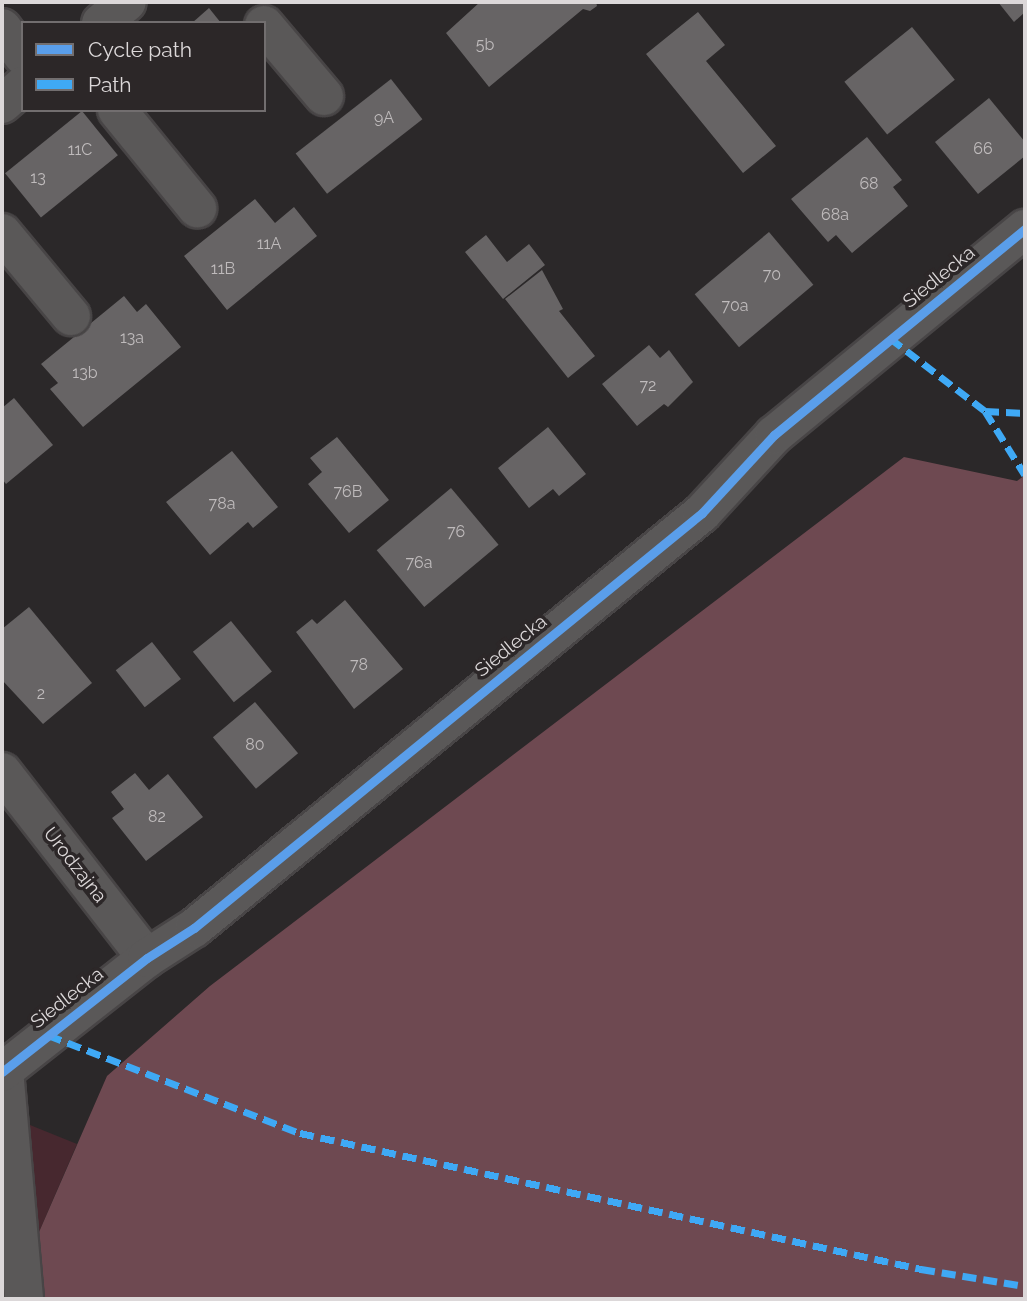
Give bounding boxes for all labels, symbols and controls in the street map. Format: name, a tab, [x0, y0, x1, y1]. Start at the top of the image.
legend	[21, 21, 266, 112]
house number: 5b	[476, 35, 494, 55]
text: Cycle path	[88, 37, 192, 62]
text: Path	[88, 72, 132, 97]
house number: 9A	[374, 108, 394, 128]
house number: 66	[973, 139, 993, 159]
house number: 11C	[68, 140, 92, 160]
house number: 13	[30, 168, 46, 188]
house number: 68	[859, 174, 879, 194]
house number: 68a	[821, 205, 849, 225]
house number: 11A	[257, 234, 281, 254]
street label: Siedlecka	[898, 241, 980, 313]
house number: 11B	[211, 259, 235, 279]
house number: 70	[763, 265, 781, 285]
house number: 70a	[721, 296, 749, 316]
house number: 13a	[120, 328, 144, 348]
house number: 13b	[72, 363, 98, 383]
house number: 72	[640, 376, 656, 396]
house number: 76B	[334, 482, 362, 502]
house number: 78a	[209, 494, 235, 514]
house number: 76	[447, 522, 465, 542]
house number: 76a	[406, 553, 432, 573]
street label: Siedlecka	[470, 610, 552, 682]
house number: 78	[350, 655, 368, 675]
house number: 2	[37, 684, 45, 704]
house number: 80	[245, 735, 265, 755]
house number: 82	[148, 807, 166, 827]
street label: Urodzajna	[39, 823, 111, 907]
street label: Siedlecka	[26, 963, 108, 1033]

